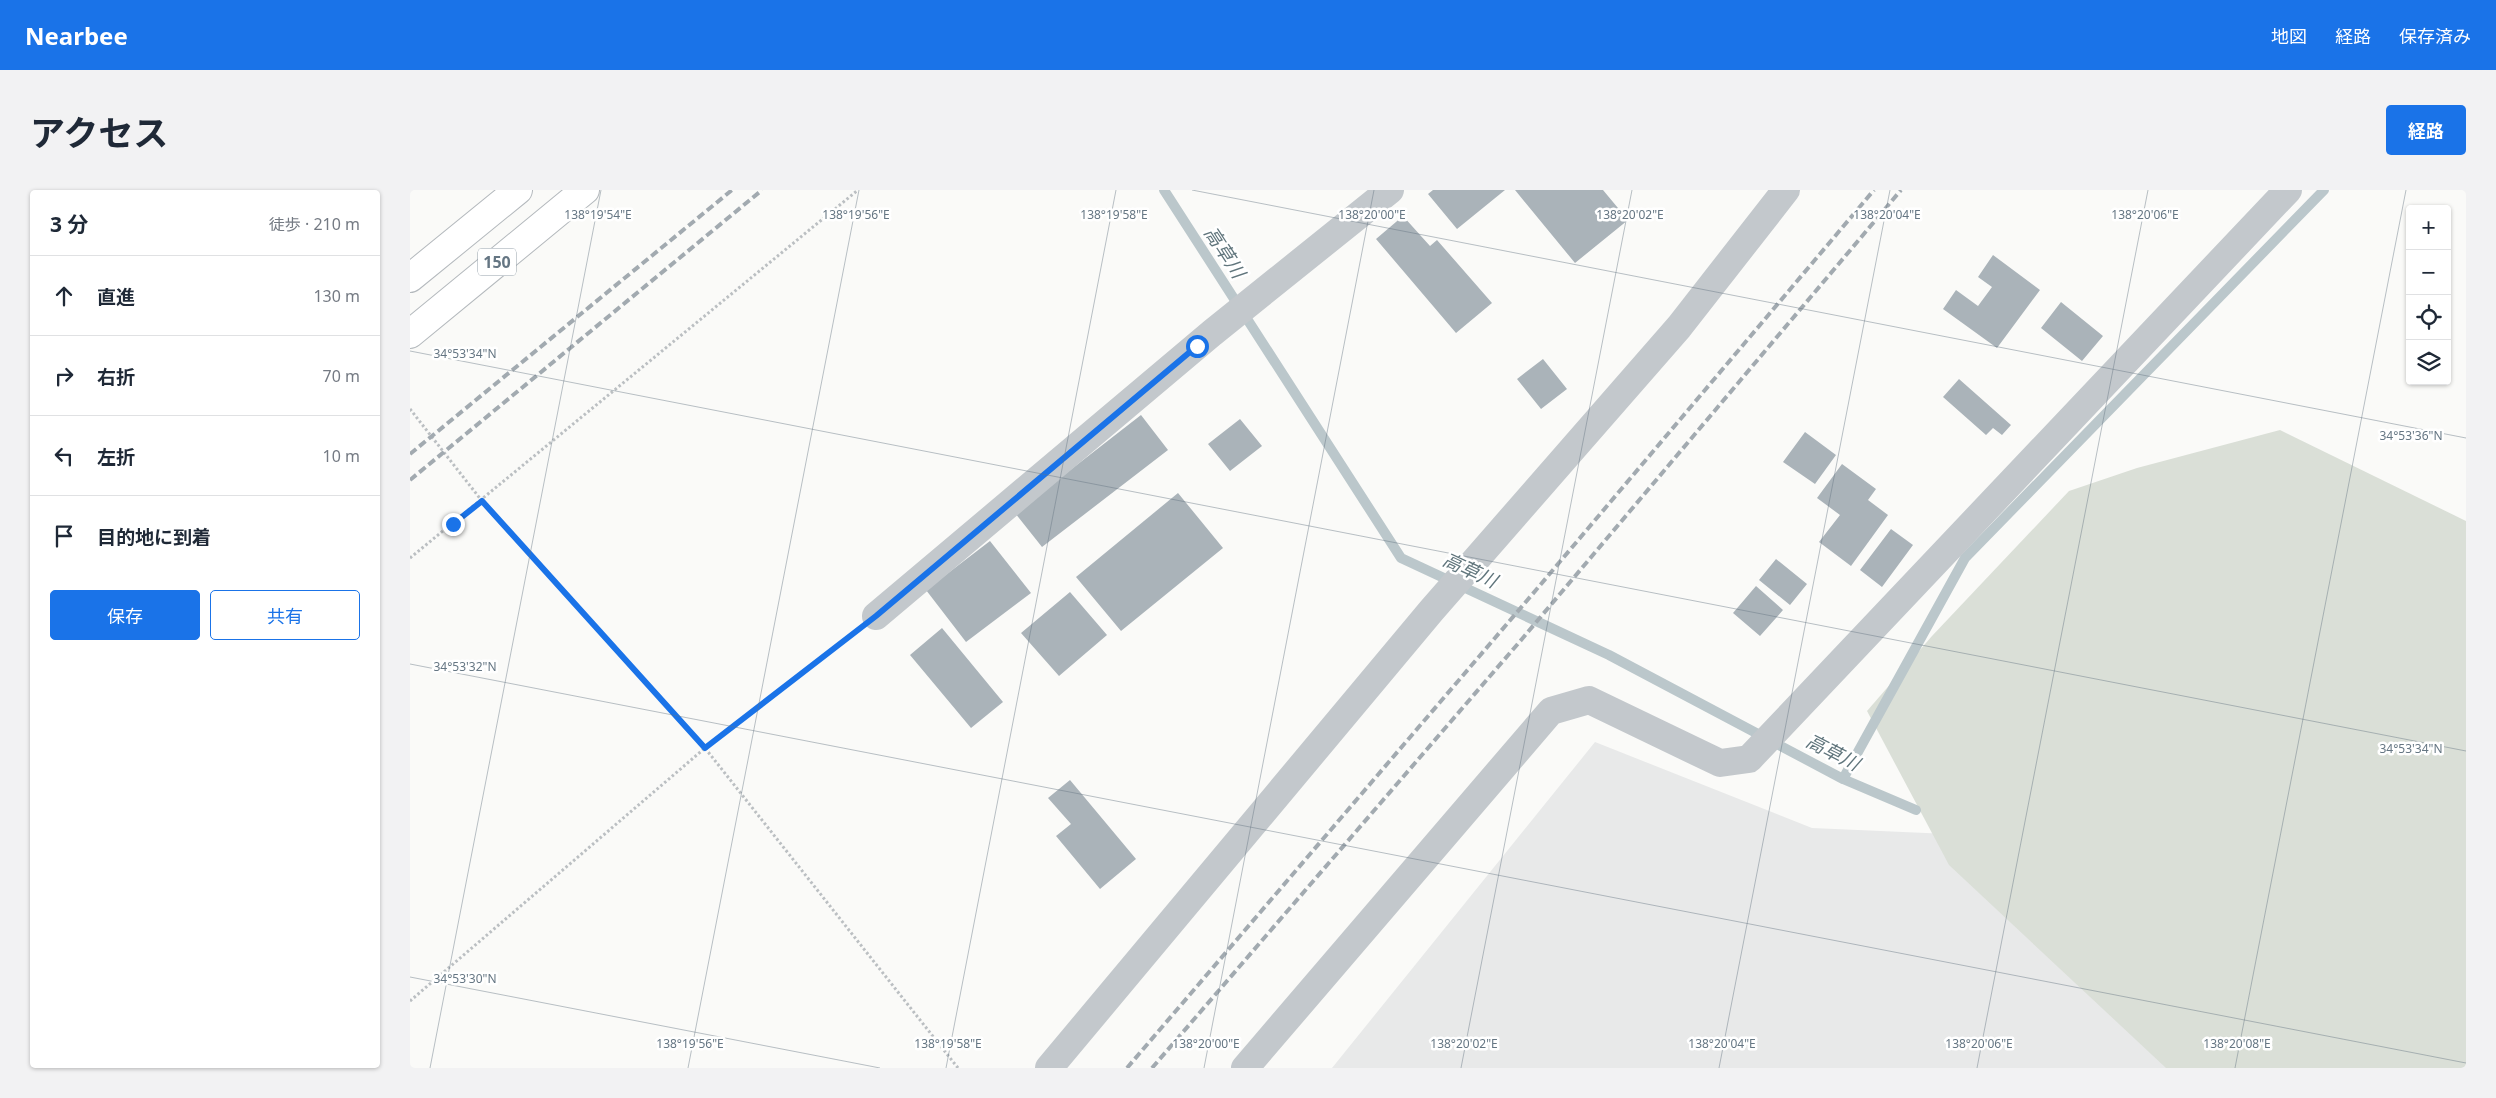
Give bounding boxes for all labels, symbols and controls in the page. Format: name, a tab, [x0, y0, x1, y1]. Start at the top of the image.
text: Nearbee	[25, 19, 128, 52]
text: 地図	[2271, 24, 2307, 48]
text: 経路	[2335, 24, 2371, 48]
text: 保存済み	[2399, 24, 2471, 48]
button: 経路	[2386, 105, 2466, 155]
text: アクセス	[30, 109, 168, 156]
map controls	[2406, 205, 2451, 385]
button: +	[2406, 205, 2451, 250]
text: 138°19'54"E	[564, 206, 632, 223]
text: 138°19'56"E	[822, 206, 890, 223]
text: 138°19'58"E	[1080, 206, 1148, 223]
text: 138°20'00"E	[1338, 206, 1406, 223]
text: 138°20'02"E	[1596, 206, 1664, 223]
text: 138°20'04"E	[1853, 206, 1921, 223]
text: 138°20'06"E	[2111, 206, 2179, 223]
text: 3 分	[50, 210, 88, 238]
text: 徒歩 · 210 m	[269, 213, 360, 235]
water label: 高草川	[1199, 221, 1253, 285]
road number: 150	[478, 248, 516, 276]
button: −	[2406, 250, 2451, 295]
icon: ahead	[50, 282, 78, 310]
text: 直進	[97, 284, 135, 310]
text: 130 m	[313, 285, 360, 307]
button: locate	[2406, 295, 2451, 340]
route start	[1186, 335, 1209, 358]
button: layers	[2406, 340, 2451, 385]
text: 34°53'34"N	[433, 345, 497, 362]
icon: right	[50, 362, 78, 390]
text: 右折	[97, 364, 135, 390]
text: 70 m	[323, 365, 360, 387]
text: 34°53'36"N	[2379, 427, 2443, 444]
icon: left	[50, 442, 78, 470]
text: 左折	[97, 444, 135, 470]
text: 10 m	[323, 445, 360, 467]
route end	[442, 513, 465, 536]
icon: arrive	[50, 522, 78, 550]
text: 目的地に到着	[97, 524, 211, 550]
water label: 高草川	[1439, 546, 1503, 595]
button: 保存	[50, 590, 200, 640]
button: 共有	[210, 590, 360, 640]
text: 34°53'32"N	[433, 658, 497, 675]
water label: 高草川	[1802, 727, 1866, 777]
text: 34°53'34"N	[2379, 740, 2443, 757]
text: 34°53'30"N	[433, 970, 497, 987]
text: 138°19'56"E	[656, 1035, 724, 1052]
text: 138°19'58"E	[914, 1035, 982, 1052]
text: 138°20'00"E	[1172, 1035, 1240, 1052]
text: 138°20'02"E	[1430, 1035, 1498, 1052]
text: 138°20'04"E	[1688, 1035, 1756, 1052]
text: 138°20'06"E	[1945, 1035, 2013, 1052]
text: 138°20'08"E	[2203, 1035, 2271, 1052]

